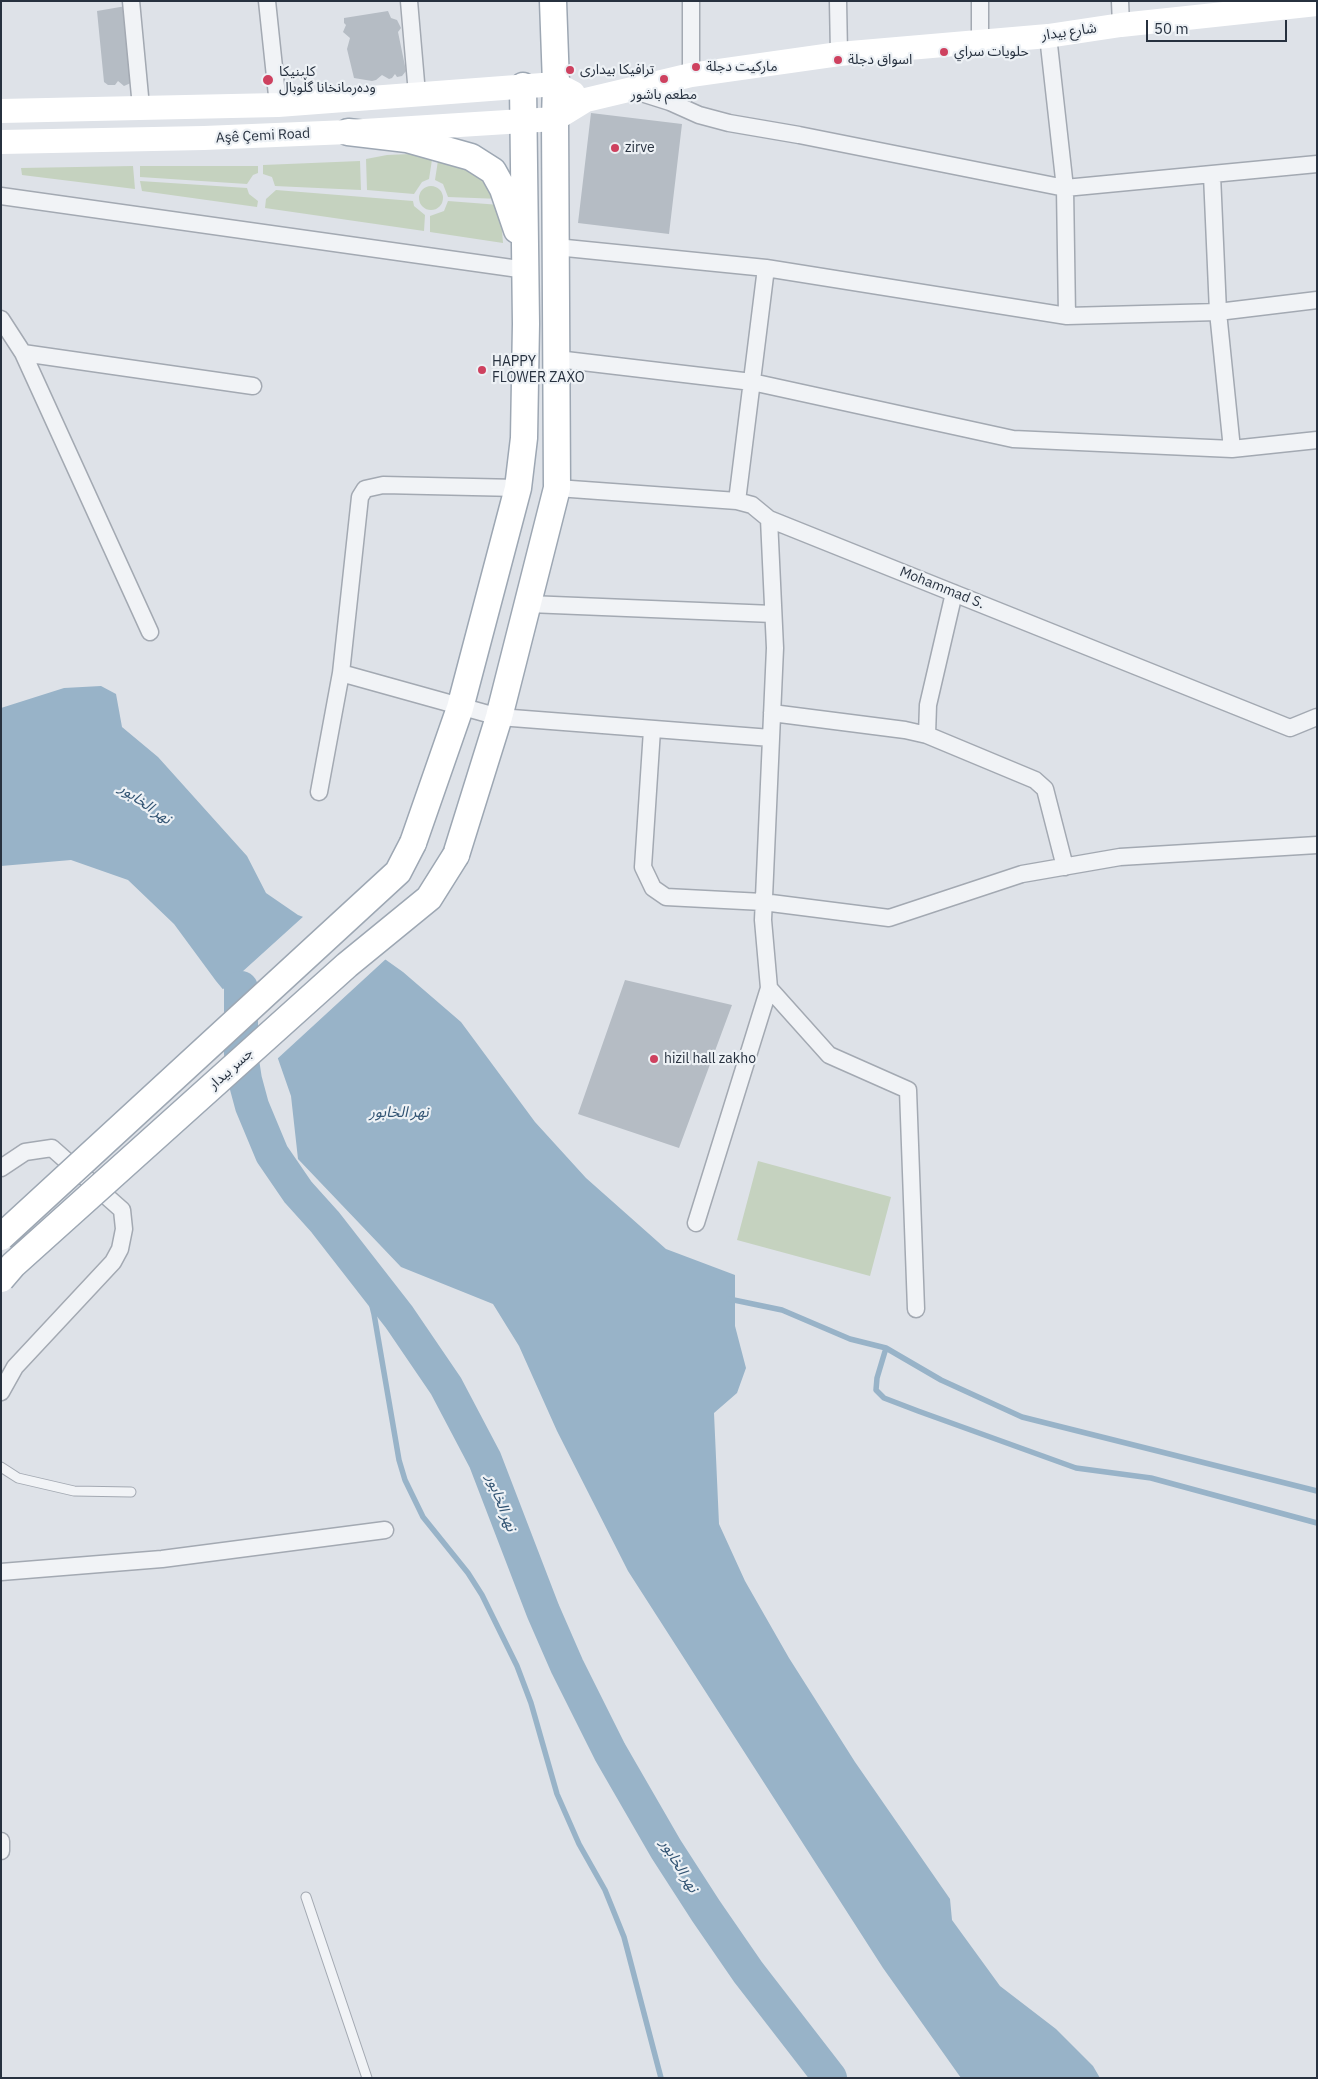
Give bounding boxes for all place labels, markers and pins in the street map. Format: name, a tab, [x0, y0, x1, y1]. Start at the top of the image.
place label: حلويات سراي	[954, 44, 1029, 60]
marker: حلويات سراي	[938, 46, 950, 58]
place label: اسواق دجلة	[848, 52, 912, 68]
marker: اسواق دجلة	[832, 54, 844, 66]
place label: ماركيت دجلة	[706, 59, 778, 75]
marker: ماركيت دجلة	[690, 61, 702, 73]
place label: ترافيكا بيدارى	[580, 62, 654, 78]
place label: کلینیکا ودەرمانخانا گڵوبال	[279, 64, 376, 96]
marker: ترافيكا بيدارى	[564, 64, 576, 76]
marker: کلینیکا ودەرمانخانا گڵوبال	[261, 73, 275, 87]
marker: مطعم باشور	[658, 73, 670, 85]
place label: مطعم باشور	[631, 87, 697, 103]
place label: zirve	[625, 140, 655, 156]
marker: zirve	[609, 142, 621, 154]
place label: HAPPY FLOWER ZAXO	[492, 354, 585, 387]
marker: HAPPY FLOWER ZAXO	[476, 364, 488, 376]
place label: hizil hall zakho	[664, 1051, 756, 1067]
marker: hizil hall zakho	[648, 1053, 660, 1065]

